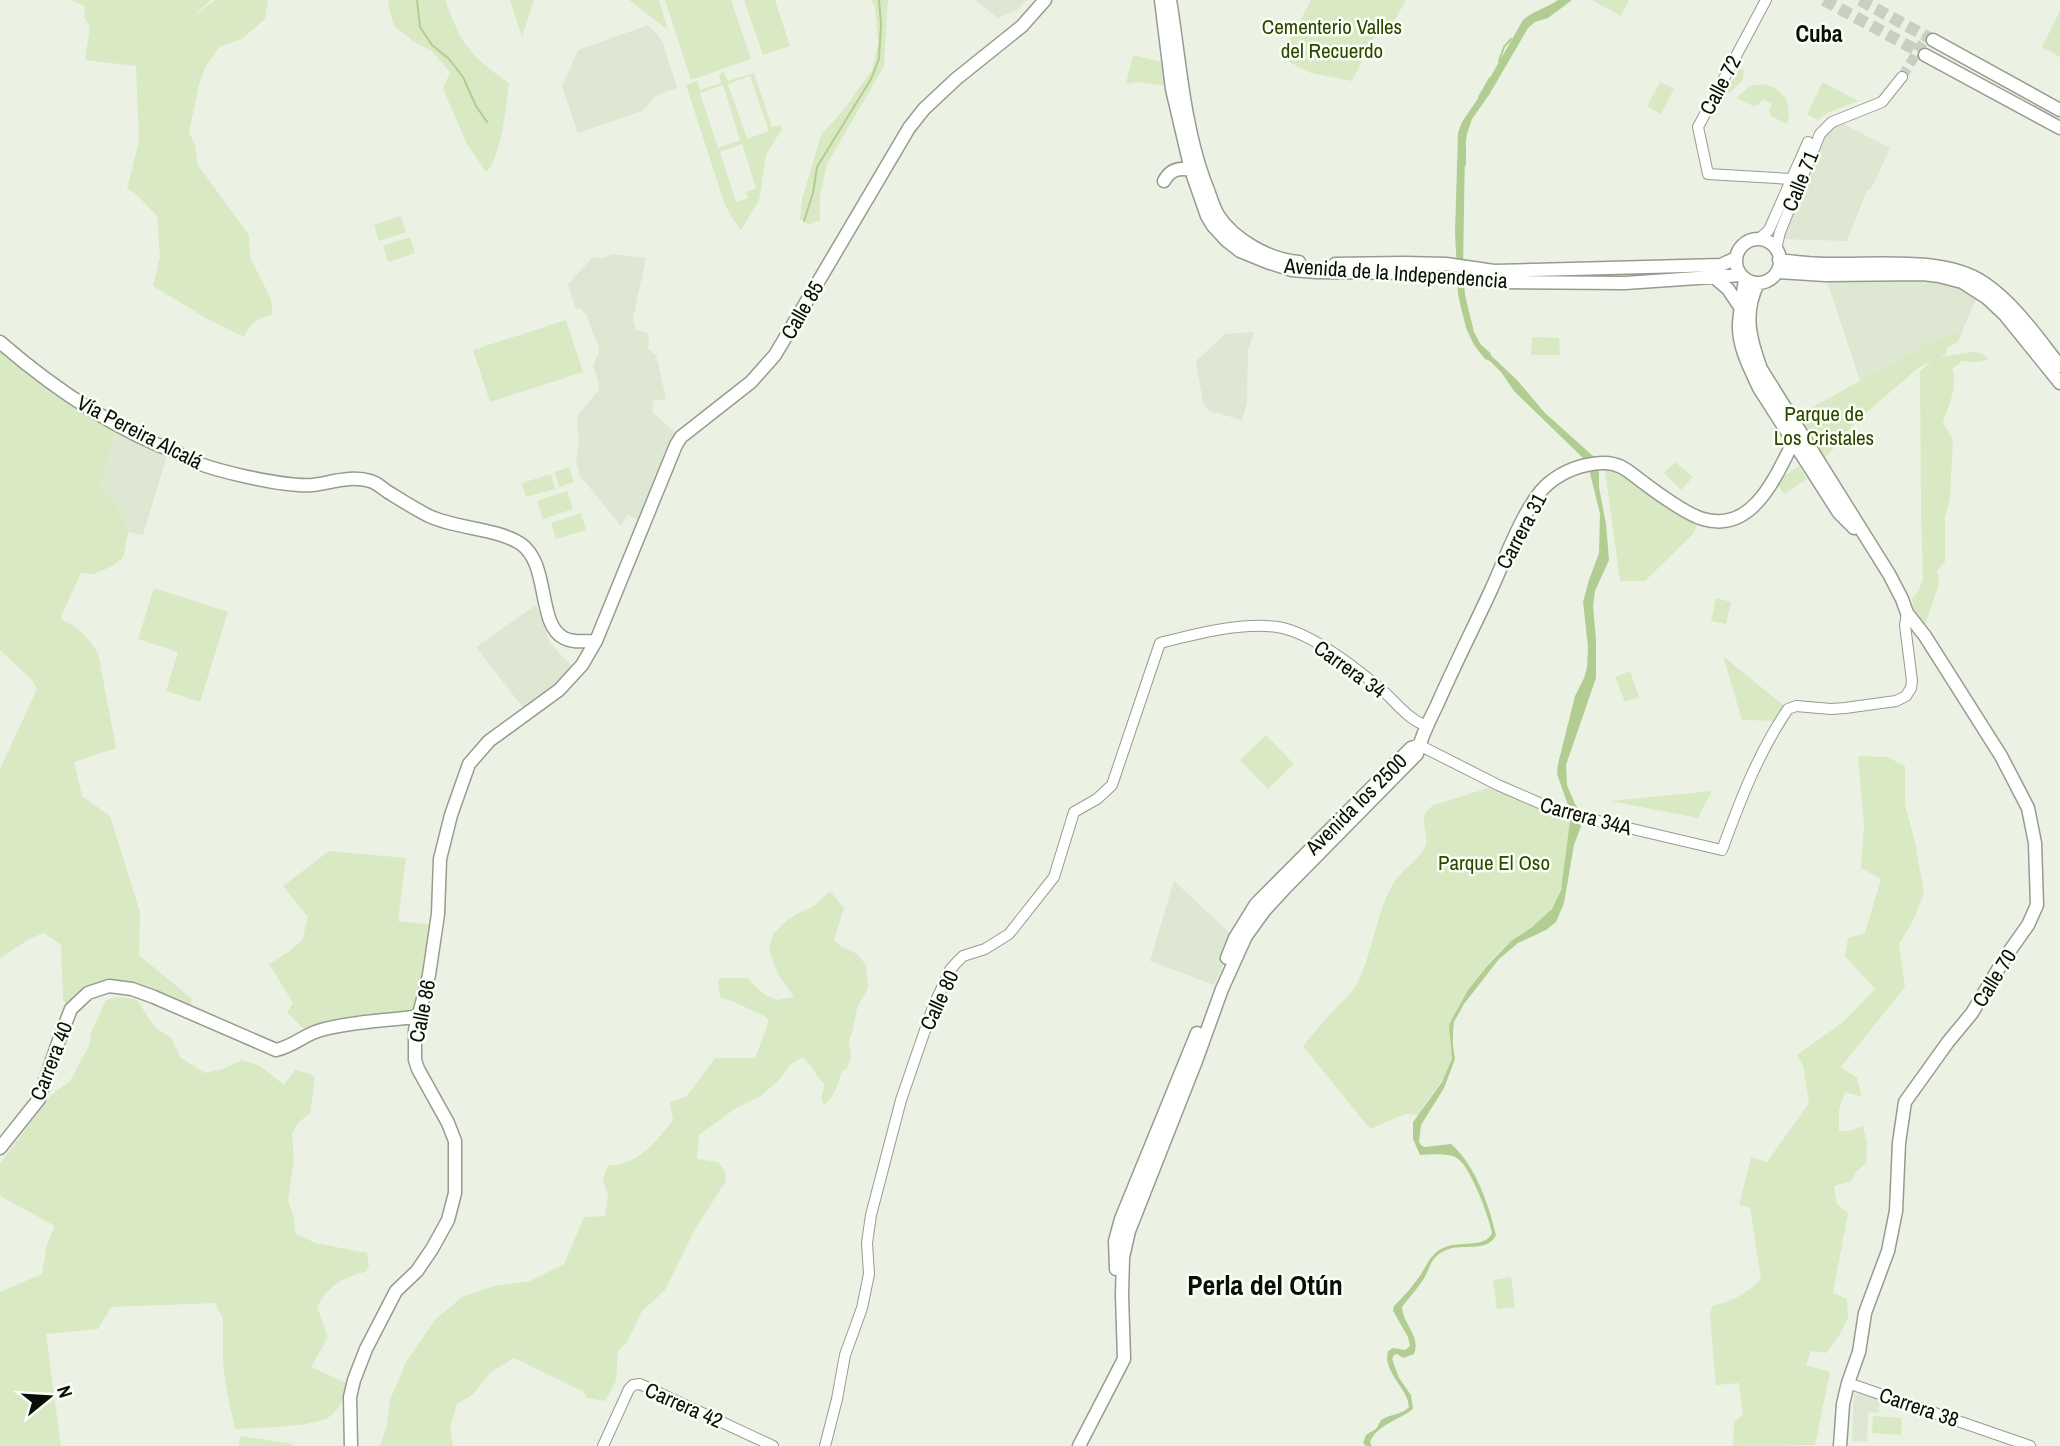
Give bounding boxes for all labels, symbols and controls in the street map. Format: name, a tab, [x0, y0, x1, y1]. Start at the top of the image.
park label: Cementerio Valles del Recuerdo	[1262, 12, 1402, 65]
district label: Cuba	[1795, 18, 1843, 49]
street label: Calle 72	[1692, 50, 1748, 120]
street label: Calle 71	[1775, 146, 1825, 216]
street label: Avenida de la Independencia	[1282, 251, 1509, 295]
street label: Calle 85	[774, 275, 830, 345]
street label: Vía Pereira Alcalá	[72, 388, 208, 476]
park label: Parque de Los Cristales	[1774, 399, 1874, 452]
street label: Carrera 31	[1489, 487, 1553, 574]
street label: Carrera 34	[1308, 633, 1392, 705]
street label: Avenida los 2500	[1298, 747, 1413, 862]
street label: Carrera 34A	[1537, 790, 1636, 842]
park label: Parque El Oso	[1438, 848, 1550, 877]
street label: Calle 70	[1965, 944, 2023, 1012]
street label: Calle 80	[913, 965, 965, 1035]
street label: Calle 86	[402, 977, 442, 1045]
street label: Carrera 40	[23, 1017, 79, 1105]
district label: Perla del Otún	[1187, 1266, 1343, 1304]
north arrow	[14, 1362, 84, 1432]
street label: Carrera 42	[641, 1375, 727, 1435]
street label: Carrera 38	[1875, 1380, 1963, 1434]
text: N	[51, 1382, 79, 1401]

